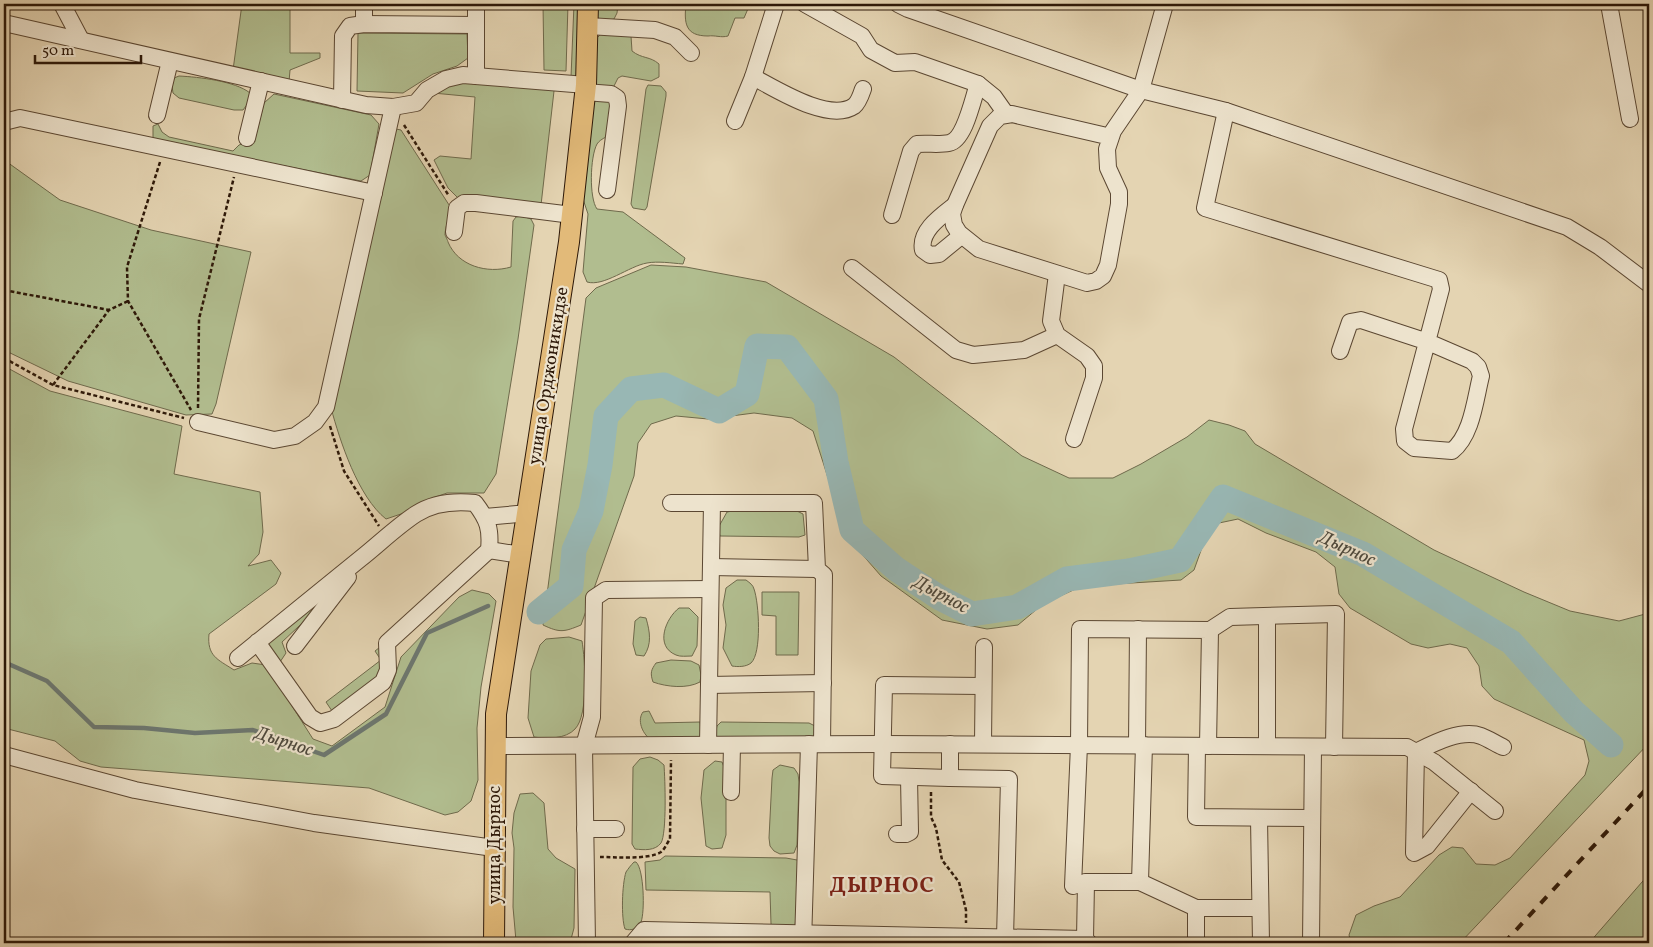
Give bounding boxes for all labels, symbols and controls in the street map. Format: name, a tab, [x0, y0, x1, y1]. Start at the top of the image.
scale bar	[35, 32, 141, 64]
text: 50 m	[42, 41, 74, 62]
street label: улица Орджоникидзе	[523, 285, 575, 467]
water label: Дырнос	[1313, 524, 1380, 573]
water label: Дырнос	[907, 569, 973, 621]
water label: Дырнос	[250, 720, 316, 764]
street label: улица Дырнос	[483, 786, 508, 904]
district label: ДЫРНОС	[829, 871, 935, 902]

